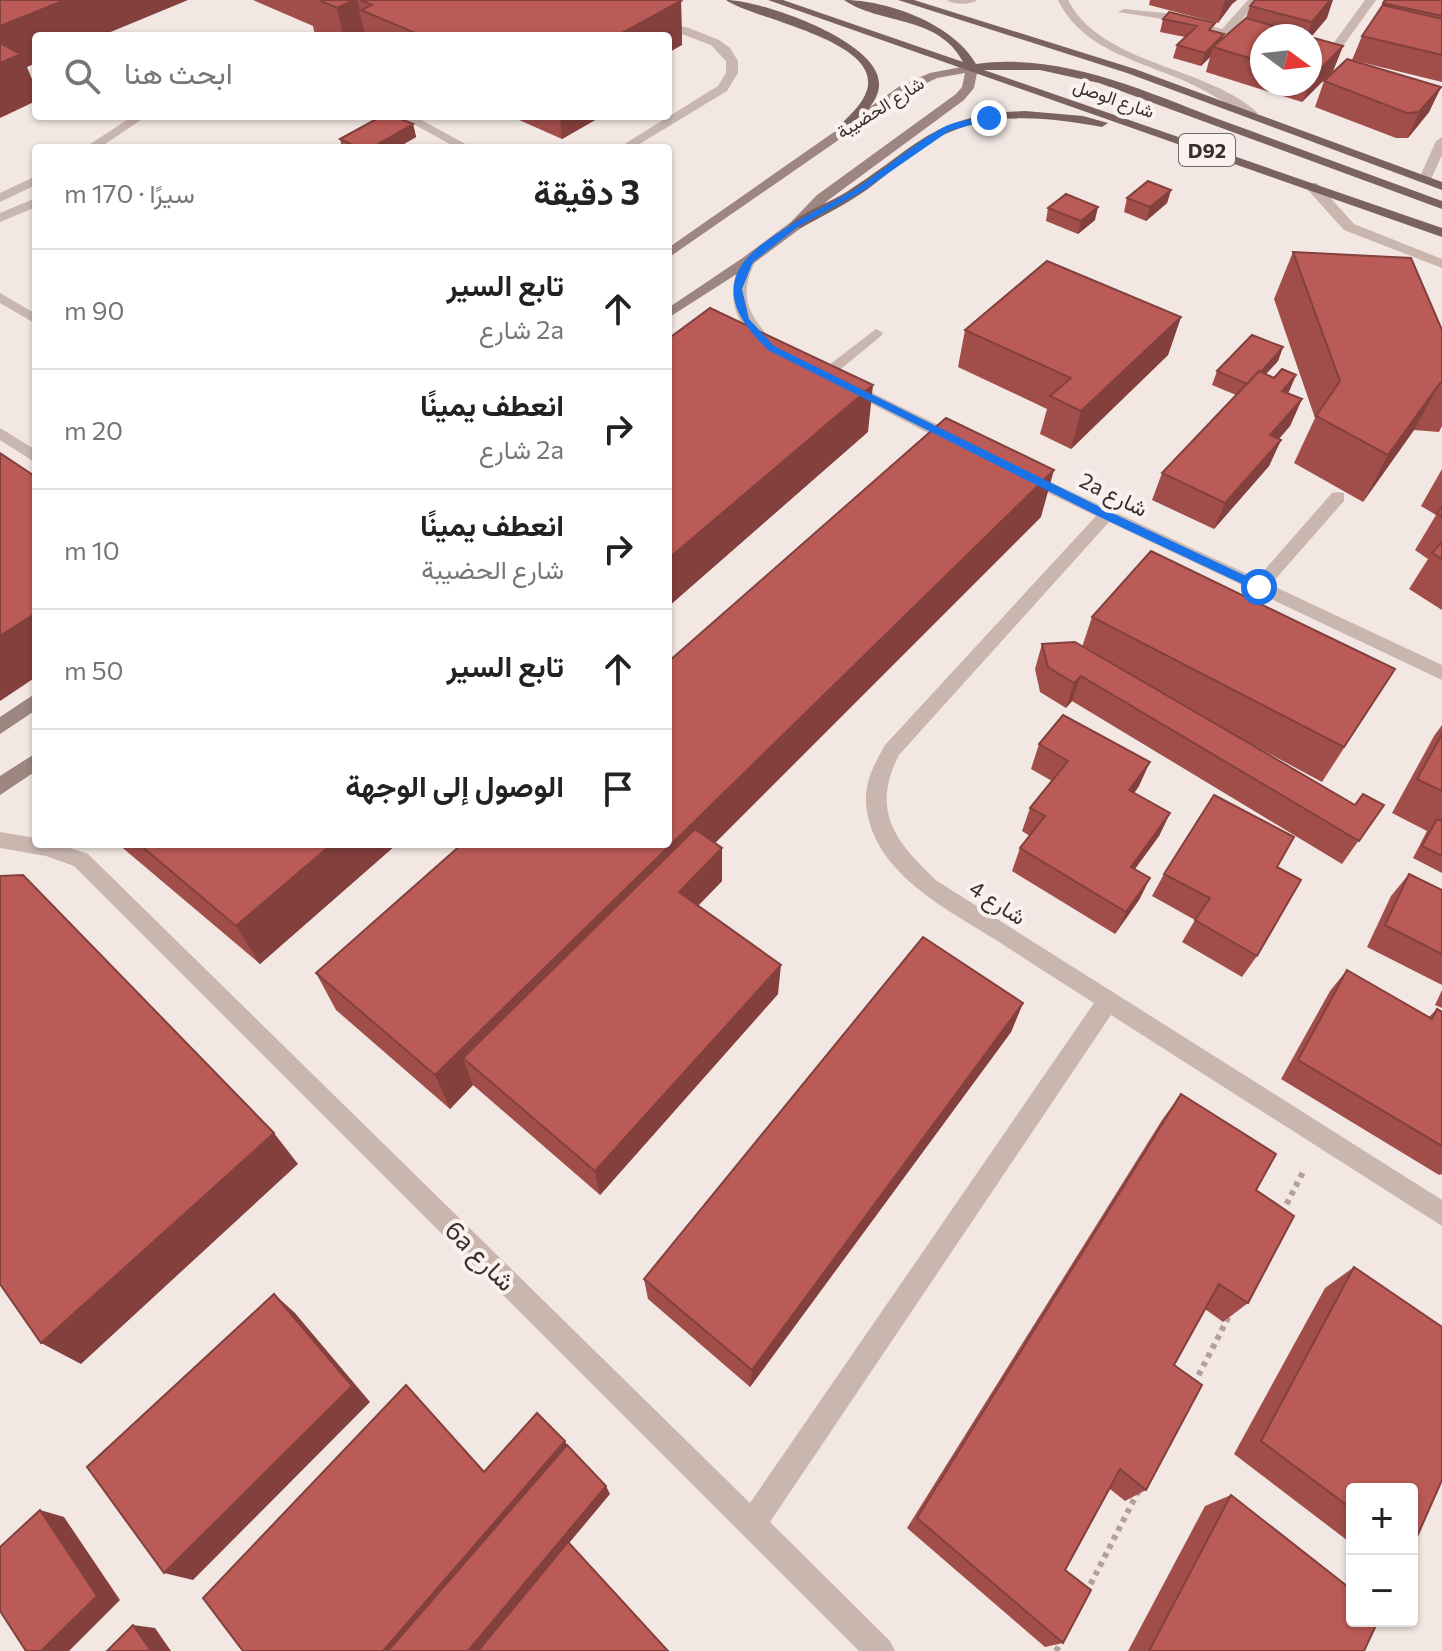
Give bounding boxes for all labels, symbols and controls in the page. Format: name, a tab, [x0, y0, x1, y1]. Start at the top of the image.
north arrow	[1250, 24, 1322, 96]
search box	[32, 32, 672, 120]
text: ابحث هنا	[124, 53, 233, 90]
icon: search	[60, 54, 104, 98]
street label: شارع الحضيبة	[832, 71, 929, 144]
street label: شارع الوصل	[1070, 74, 1157, 124]
route end	[971, 100, 1007, 136]
road number: D92	[1179, 134, 1235, 166]
text: 3 دقيقة	[534, 170, 640, 212]
text: سيرًا · 170 m	[64, 177, 195, 208]
text: تابع السير	[446, 265, 564, 302]
icon: ahead	[596, 287, 640, 331]
text: 90 m	[64, 294, 124, 325]
text: 2a شارع	[479, 313, 564, 344]
text: انعطف يمينًا	[420, 385, 564, 422]
icon: right	[596, 407, 640, 451]
text: 20 m	[64, 414, 123, 445]
text: 2a شارع	[479, 433, 564, 464]
street label: 2a شارع	[1075, 466, 1152, 524]
text: انعطف يمينًا	[420, 505, 564, 542]
icon: right	[596, 527, 640, 571]
text: 10 m	[64, 534, 120, 565]
text: شارع الحضيبة	[421, 553, 564, 584]
route start	[1241, 569, 1277, 605]
text: تابع السير	[446, 646, 564, 683]
icon: ahead	[596, 647, 640, 691]
text: 50 m	[64, 654, 124, 685]
text: الوصول إلى الوجهة	[345, 766, 564, 803]
icon: arrive	[596, 767, 640, 811]
street label: شارع 4	[964, 874, 1031, 932]
street label: 6a شارع	[437, 1213, 523, 1299]
map controls	[1346, 1483, 1418, 1627]
button: +	[1346, 1483, 1418, 1555]
button: −	[1346, 1555, 1418, 1627]

